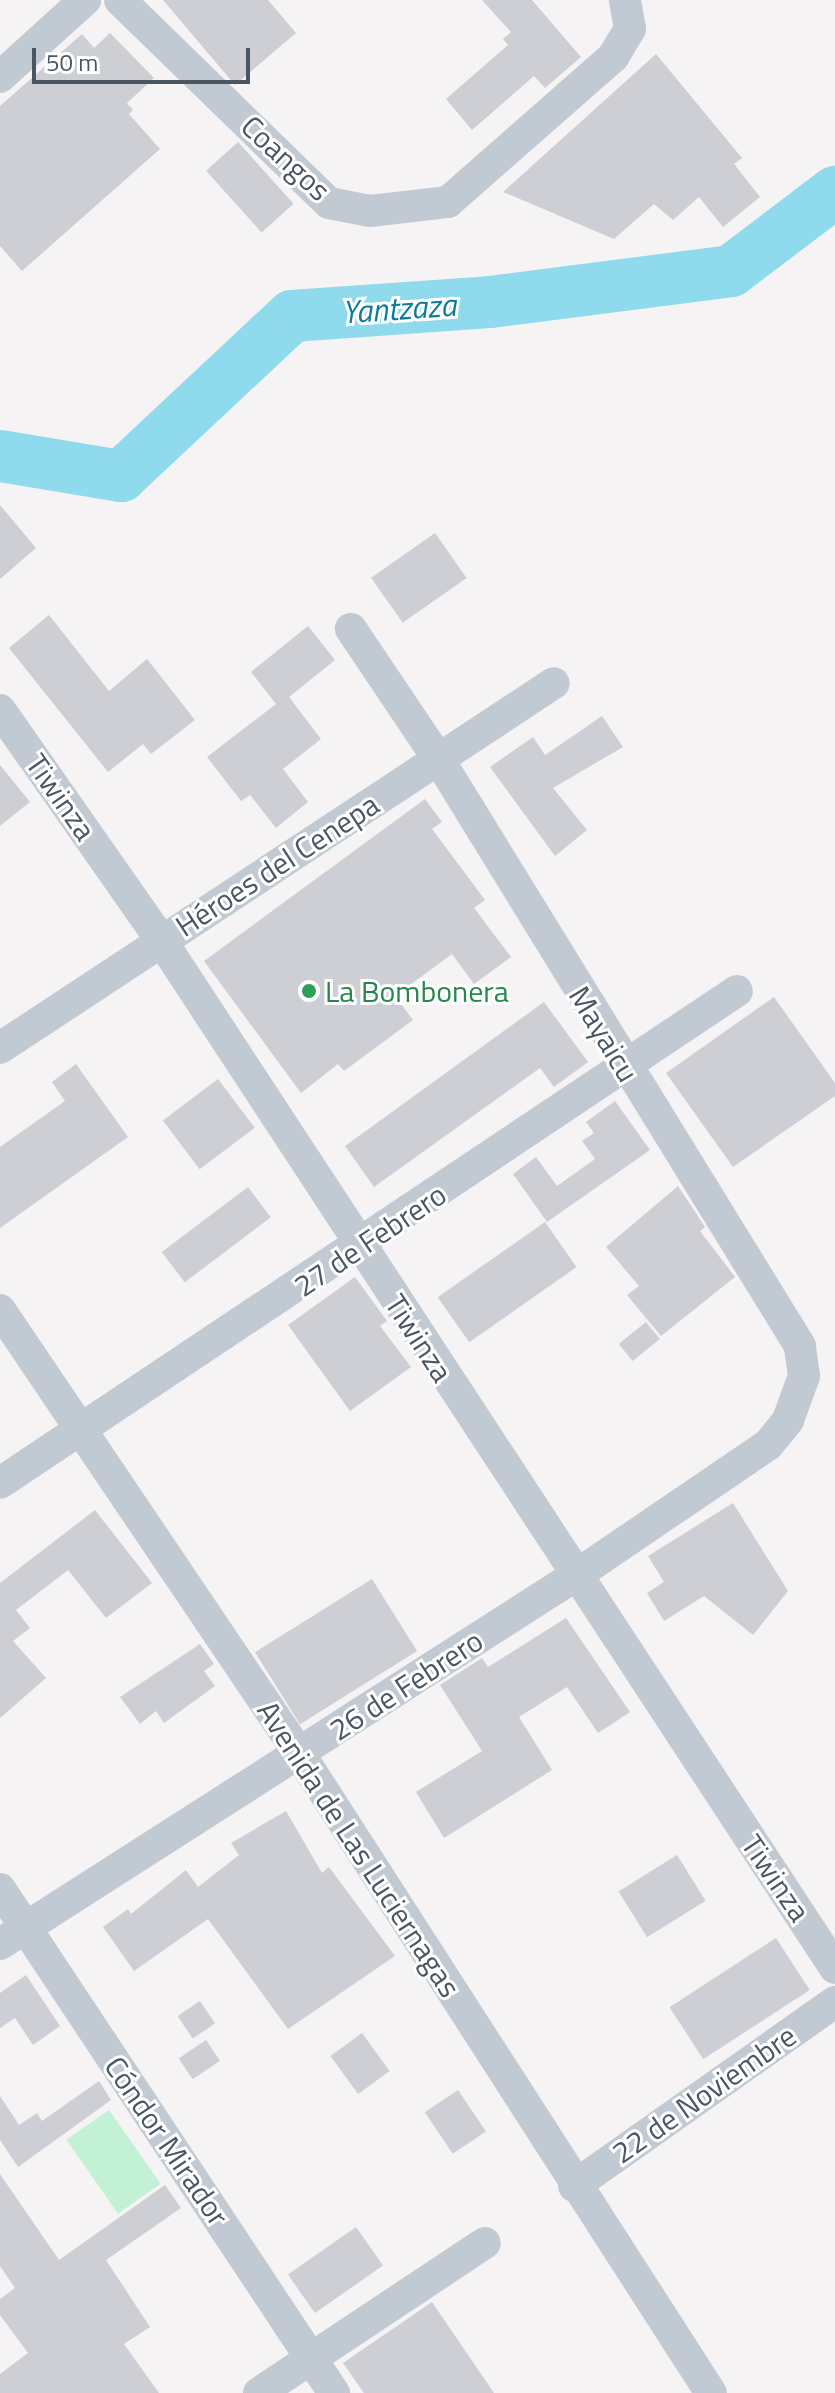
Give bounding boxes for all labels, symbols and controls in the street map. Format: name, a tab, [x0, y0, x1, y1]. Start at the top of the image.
scale bar	[36, 32, 254, 82]
text: 50 m	[46, 44, 98, 80]
street label: Coangos	[234, 108, 338, 208]
water label: Yantzaza	[341, 285, 457, 331]
street label: Tiwinza	[19, 747, 103, 847]
street label: Héroes del Cenepa	[169, 786, 385, 944]
place label: La Bombonera	[325, 973, 509, 1009]
street label: Mayaicu	[562, 980, 646, 1088]
marker: La Bombonera	[300, 982, 318, 1000]
street label: 27 de Febrero	[287, 1176, 453, 1304]
street label: Tiwinza	[378, 1288, 460, 1388]
street label: 26 de Febrero	[323, 1622, 489, 1748]
street label: Avenida de Las Luciernagas	[250, 1694, 468, 2004]
street label: Tiwinza	[734, 1828, 818, 1928]
street label: 22 de Noviembre	[605, 2017, 803, 2171]
street label: Cóndor Mirador	[97, 2050, 237, 2232]

